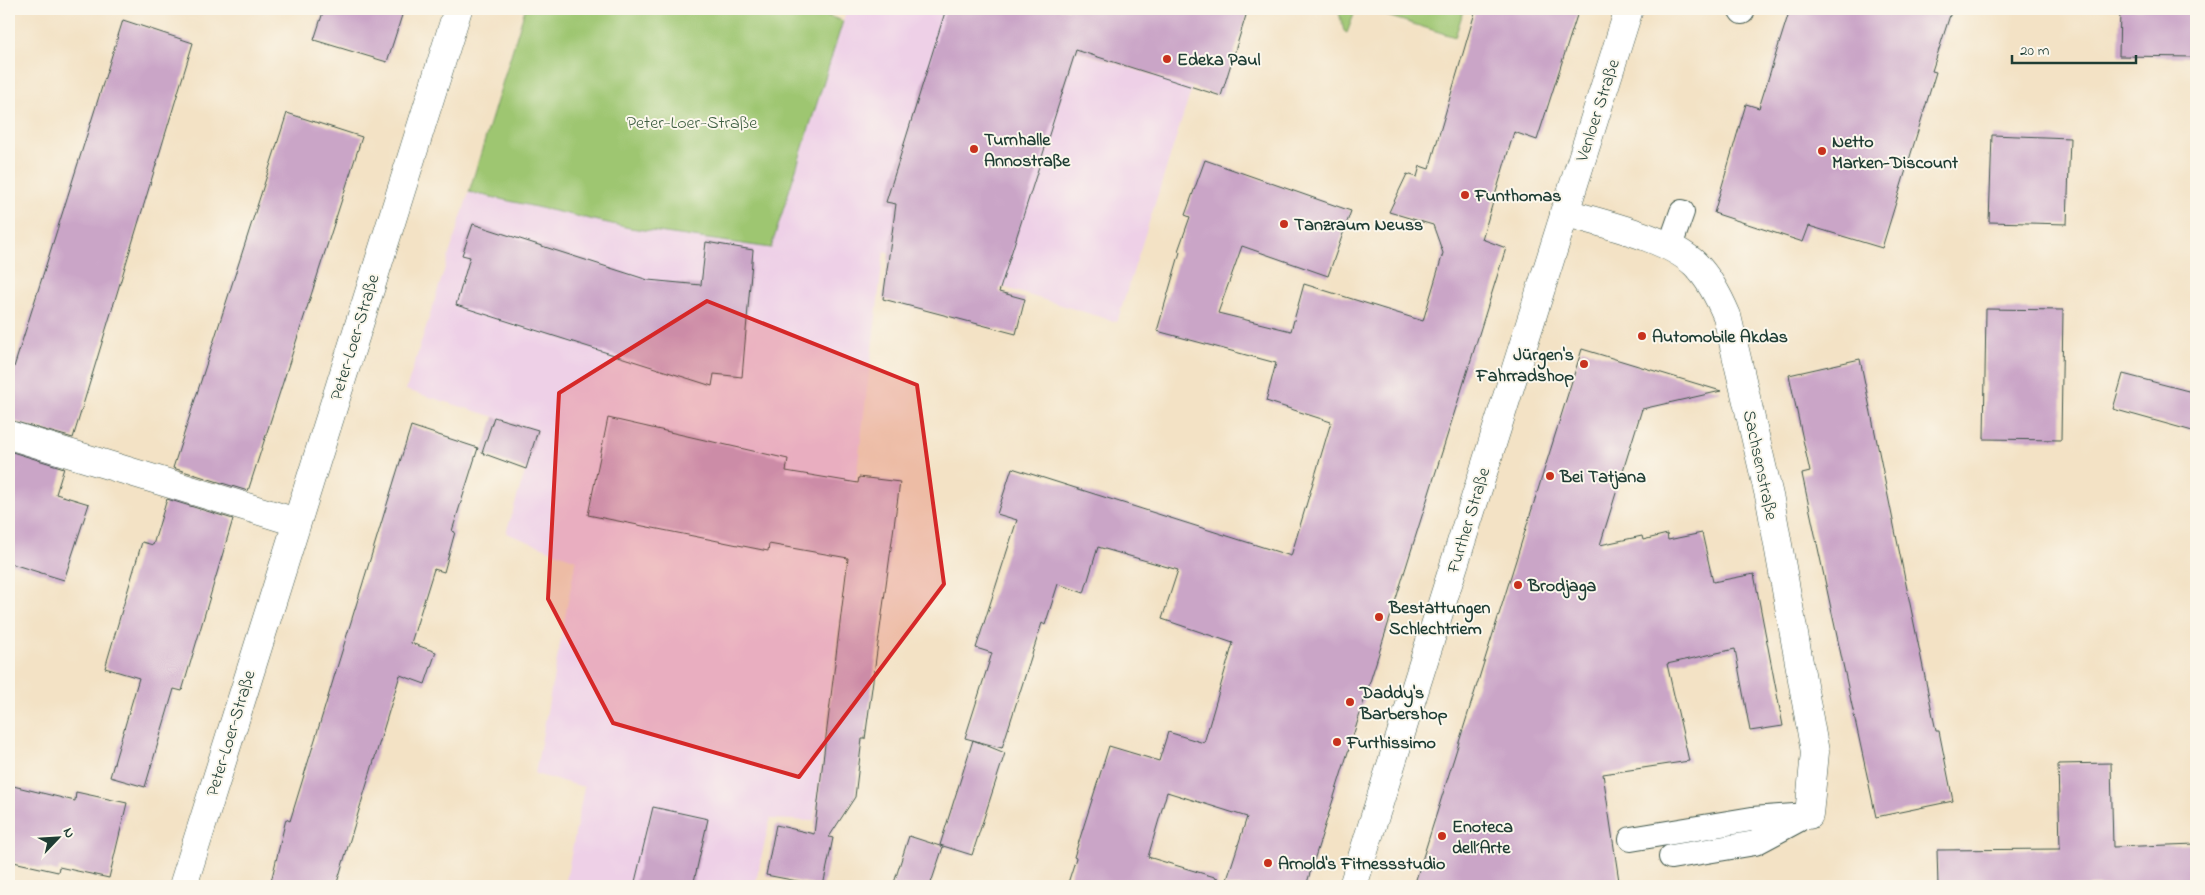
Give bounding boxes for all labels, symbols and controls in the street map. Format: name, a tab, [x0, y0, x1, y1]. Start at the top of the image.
scale bar	[2012, 32, 2136, 64]
text: 20 m	[2020, 40, 2050, 62]
place label: Edeka Paul	[1177, 48, 1261, 74]
marker: Edeka Paul	[1161, 53, 1173, 65]
street label: Venloer Straße	[1570, 55, 1628, 166]
park label: Peter-Loer-Straße	[627, 111, 758, 137]
place label: Turnhalle Annostraße	[984, 128, 1071, 175]
place label: Netto Marken-Discount	[1832, 130, 1959, 177]
marker: Turnhalle Annostraße	[968, 143, 980, 155]
marker: Netto Marken-Discount	[1816, 145, 1828, 157]
place label: Funthomas	[1474, 184, 1561, 210]
marker: Funthomas	[1459, 189, 1471, 201]
place label: Tanzraum Neuss	[1294, 213, 1423, 239]
marker: Tanzraum Neuss	[1278, 218, 1290, 230]
street label: Peter-Loer-Straße	[324, 270, 388, 404]
place label: Automobile Akdas	[1652, 325, 1788, 351]
marker: Automobile Akdas	[1636, 330, 1648, 342]
place label: Jürgen's Fahrradshop	[1475, 343, 1574, 390]
marker: Jürgen's Fahrradshop	[1578, 358, 1590, 370]
street label: Sachsenstraße	[1735, 408, 1784, 524]
street label: Further Straße	[1441, 464, 1499, 578]
place label: Bei Tatjana	[1559, 465, 1646, 491]
marker: Bei Tatjana	[1544, 470, 1556, 482]
place label: Brodjaga	[1527, 574, 1597, 601]
marker: Brodjaga	[1512, 579, 1524, 591]
place label: Bestattungen Schlechtriem	[1388, 596, 1490, 643]
marker: Bestattungen Schlechtriem	[1373, 611, 1385, 623]
street label: Peter-Loer-Straße	[200, 666, 264, 800]
place label: Daddy's Barbershop	[1359, 681, 1448, 728]
marker: Daddy's Barbershop	[1344, 696, 1356, 708]
place label: Furthissimo	[1346, 731, 1436, 757]
marker: Furthissimo	[1331, 736, 1343, 748]
north arrow	[32, 812, 82, 862]
place label: Enoteca dell´Arte	[1452, 815, 1513, 862]
text: N	[57, 824, 80, 842]
marker: Enoteca dell´Arte	[1436, 830, 1448, 842]
place label: Arnold's Fitnessstudio	[1278, 852, 1445, 878]
marker: Arnold's Fitnessstudio	[1262, 857, 1274, 869]

